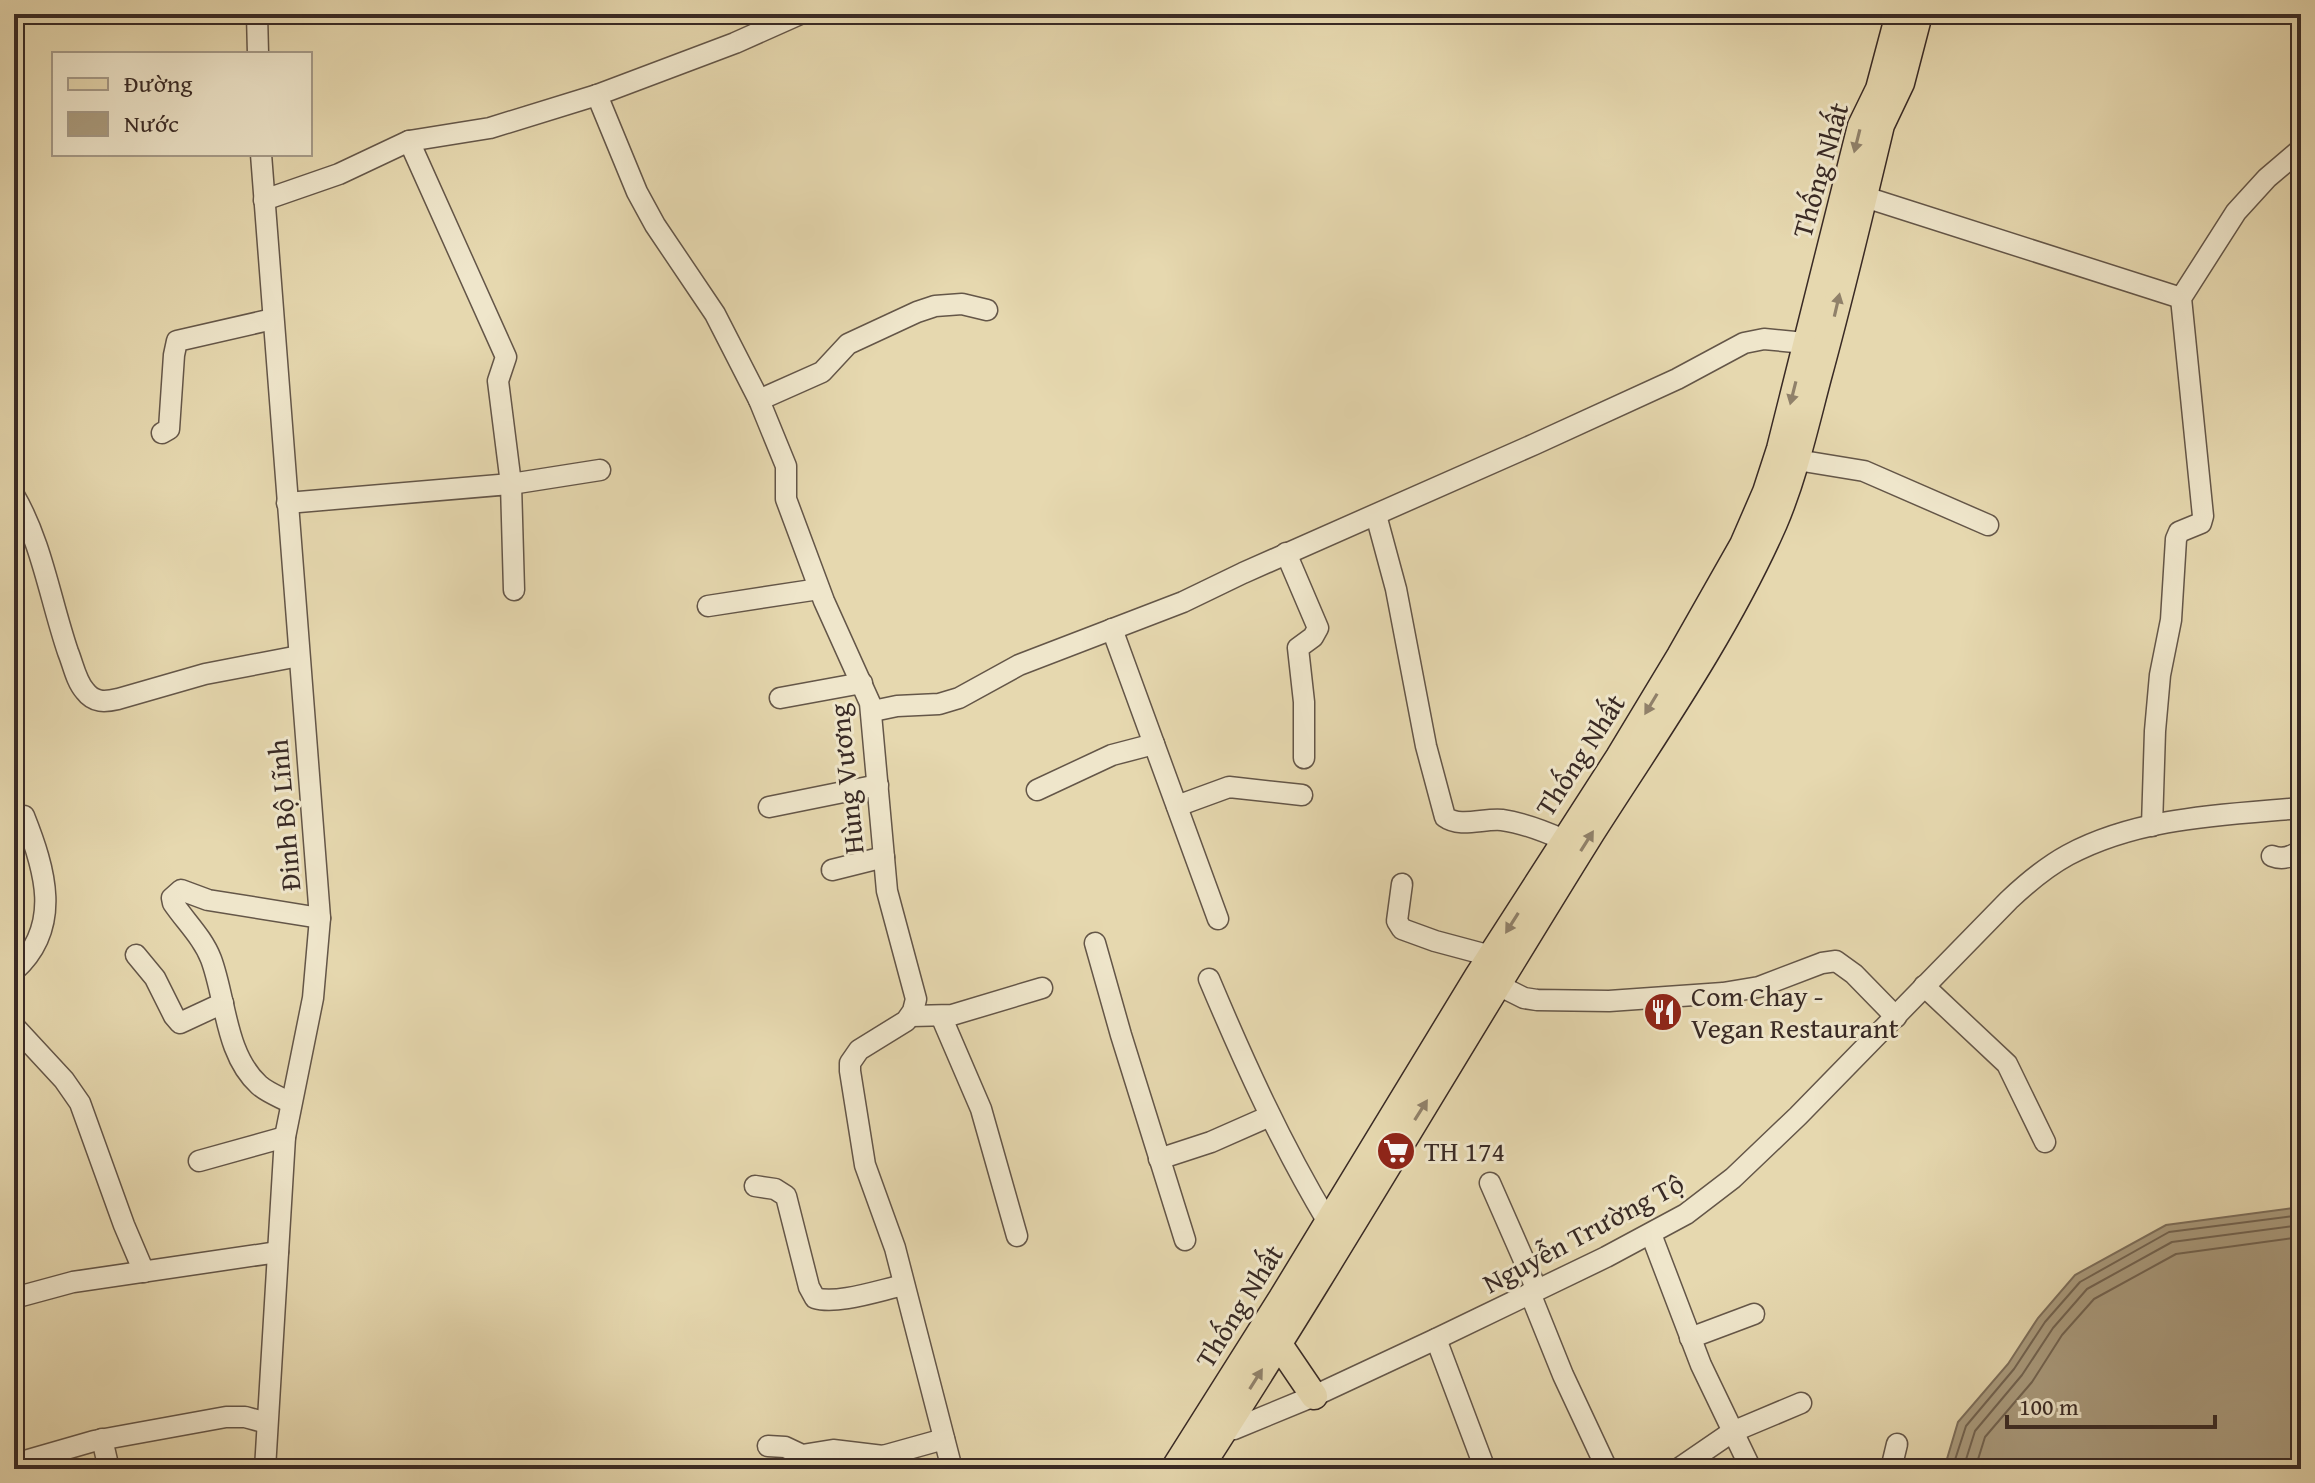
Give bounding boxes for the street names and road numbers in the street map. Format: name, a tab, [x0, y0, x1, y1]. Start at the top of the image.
street label: Thống Nhất	[1781, 97, 1858, 242]
street label: Thống Nhất	[1525, 685, 1635, 824]
street label: Hùng Vương	[817, 702, 874, 856]
street label: Đinh Bộ Lĩnh	[256, 737, 311, 892]
street label: Nguyễn Trường Tộ	[1475, 1162, 1691, 1303]
street label: Thống Nhất	[1184, 1236, 1293, 1375]

